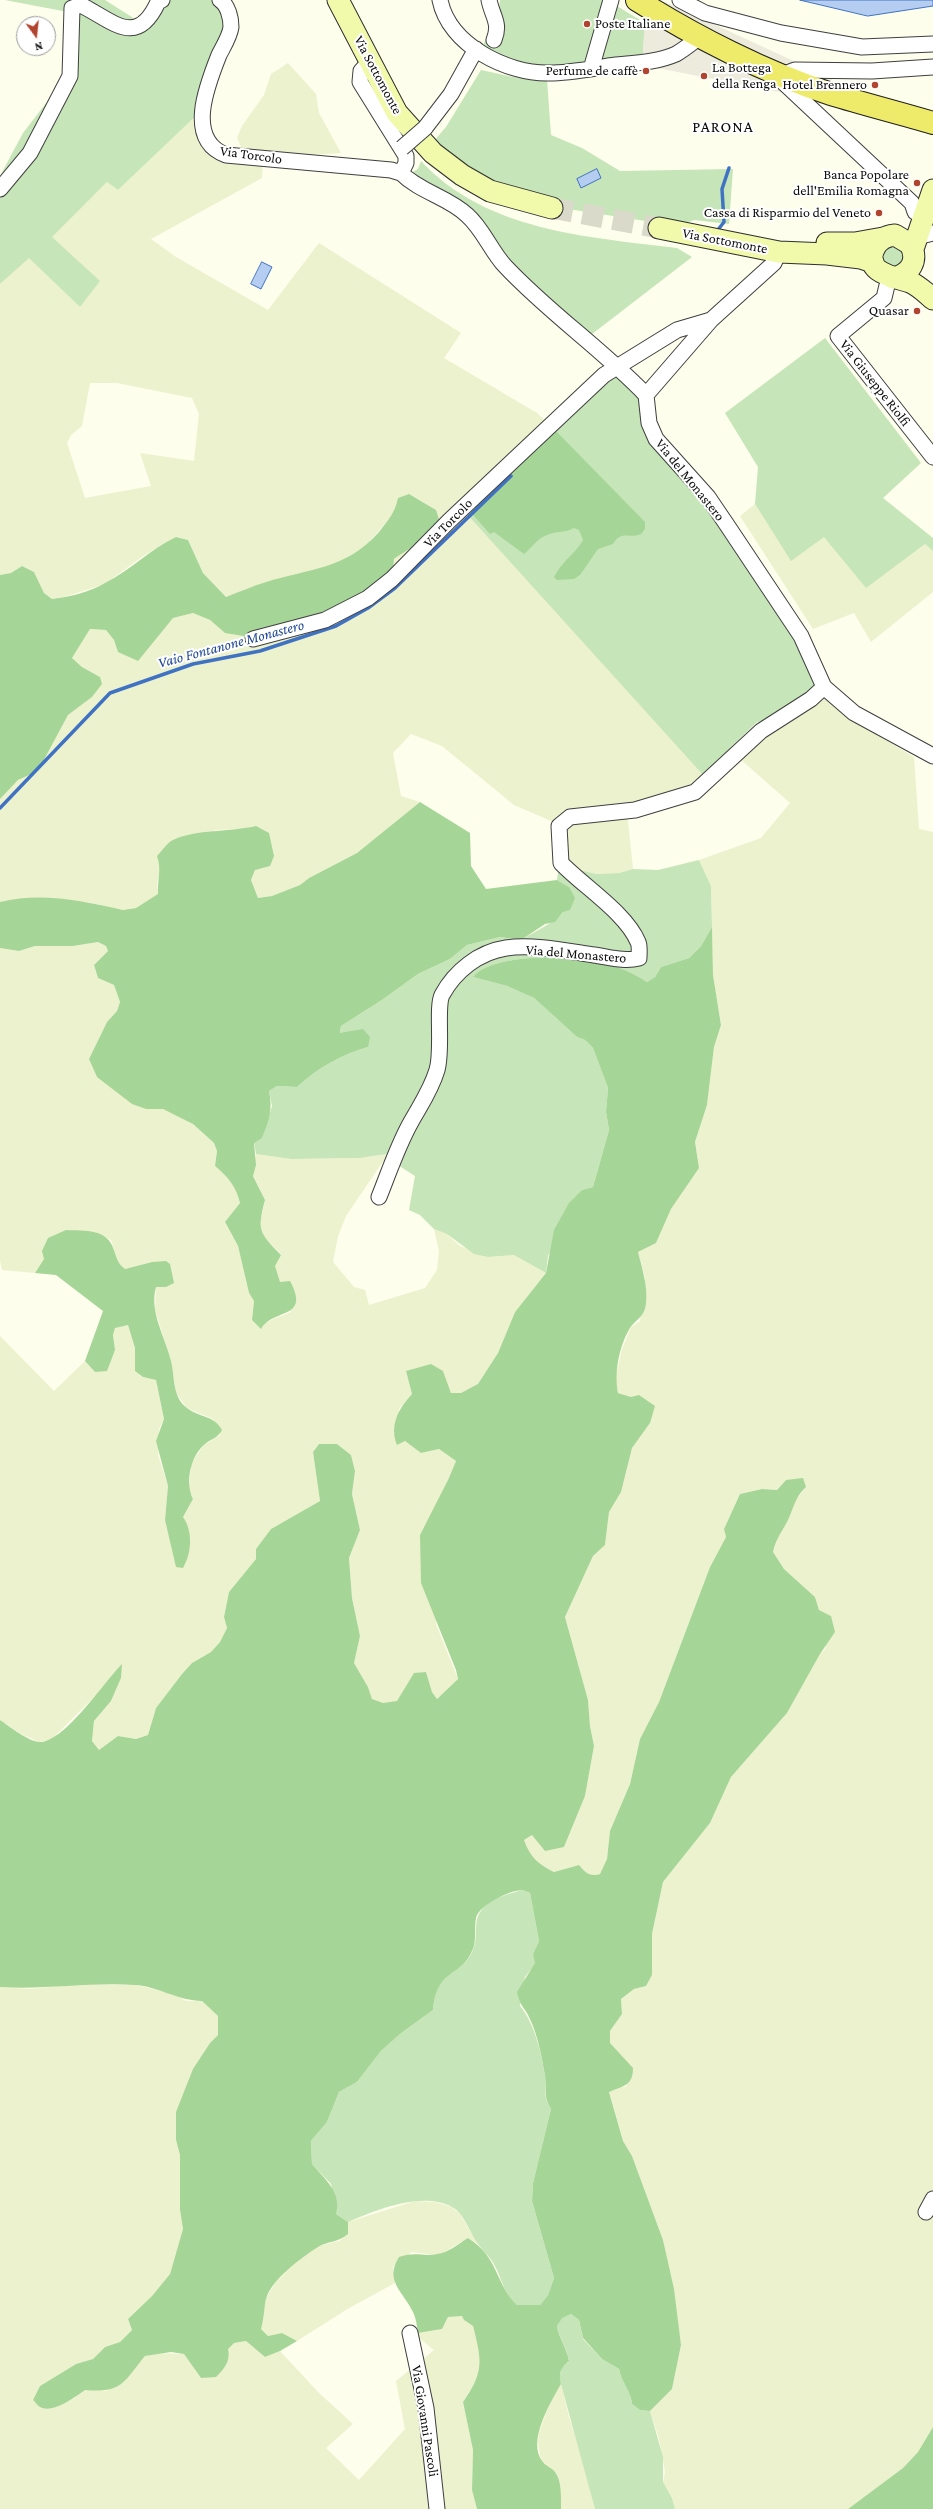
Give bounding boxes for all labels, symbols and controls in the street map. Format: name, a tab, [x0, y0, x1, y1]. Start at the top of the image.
north arrow	[16, 16, 56, 56]
place label: Poste Italiane	[595, 16, 670, 32]
marker: Poste Italiane	[582, 19, 592, 29]
street label: Via Sottomonte	[350, 33, 406, 117]
text: N	[34, 40, 44, 53]
place label: La Bottega della Renga	[712, 60, 776, 92]
place label: Perfume de caffè	[546, 63, 638, 79]
marker: Perfume de caffè	[641, 66, 651, 76]
marker: La Bottega della Renga	[699, 71, 709, 81]
place label: Hotel Brennero	[783, 77, 867, 93]
marker: Hotel Brennero	[870, 80, 880, 90]
district label: PARONA	[692, 117, 754, 137]
street label: Via Torcolo	[219, 142, 283, 168]
place label: Banca Popolare dell'Emilia Romagna	[793, 167, 909, 200]
marker: Banca Popolare dell'Emilia Romagna	[912, 178, 922, 188]
place label: Cassa di Risparmio del Veneto	[704, 205, 871, 221]
marker: Cassa di Risparmio del Veneto	[874, 208, 884, 218]
street label: Via Sottomonte	[681, 224, 769, 258]
place label: Quasar	[869, 303, 909, 319]
marker: Quasar	[912, 306, 922, 316]
street label: Via Giuseppe Riolfi	[836, 336, 914, 430]
street label: Via del Monastero	[652, 436, 728, 524]
street label: Via Torcolo	[420, 495, 476, 551]
water label: Vaio Fontanone Monastero	[156, 616, 306, 672]
street label: Via del Monastero	[525, 941, 627, 967]
street label: Via Giovanni Pascoli	[408, 2364, 442, 2478]

